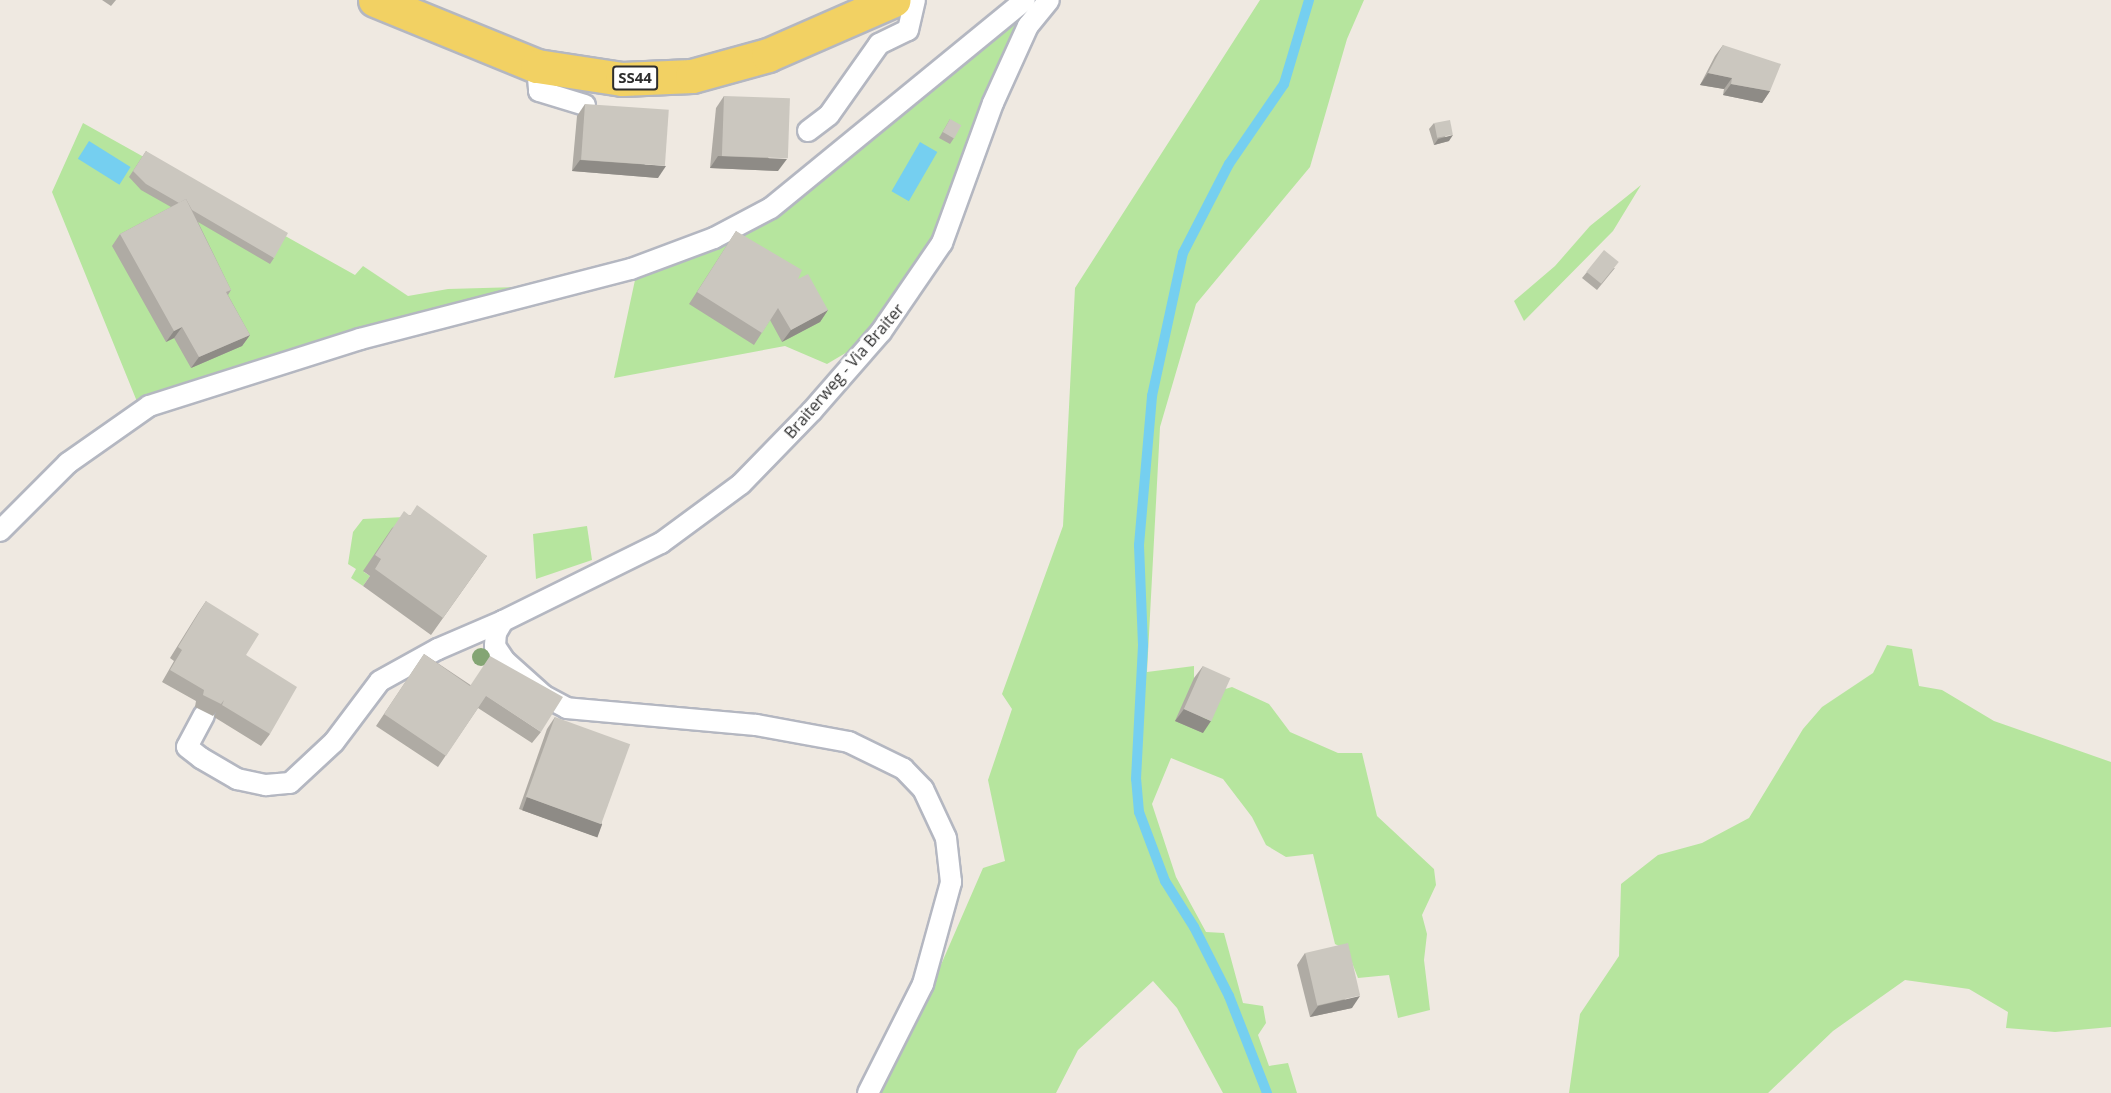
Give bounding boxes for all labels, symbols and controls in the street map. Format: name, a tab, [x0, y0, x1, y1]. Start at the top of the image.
road number: SS44	[611, 66, 659, 90]
street label: Braiterweg - Via Braiter	[780, 300, 908, 442]

